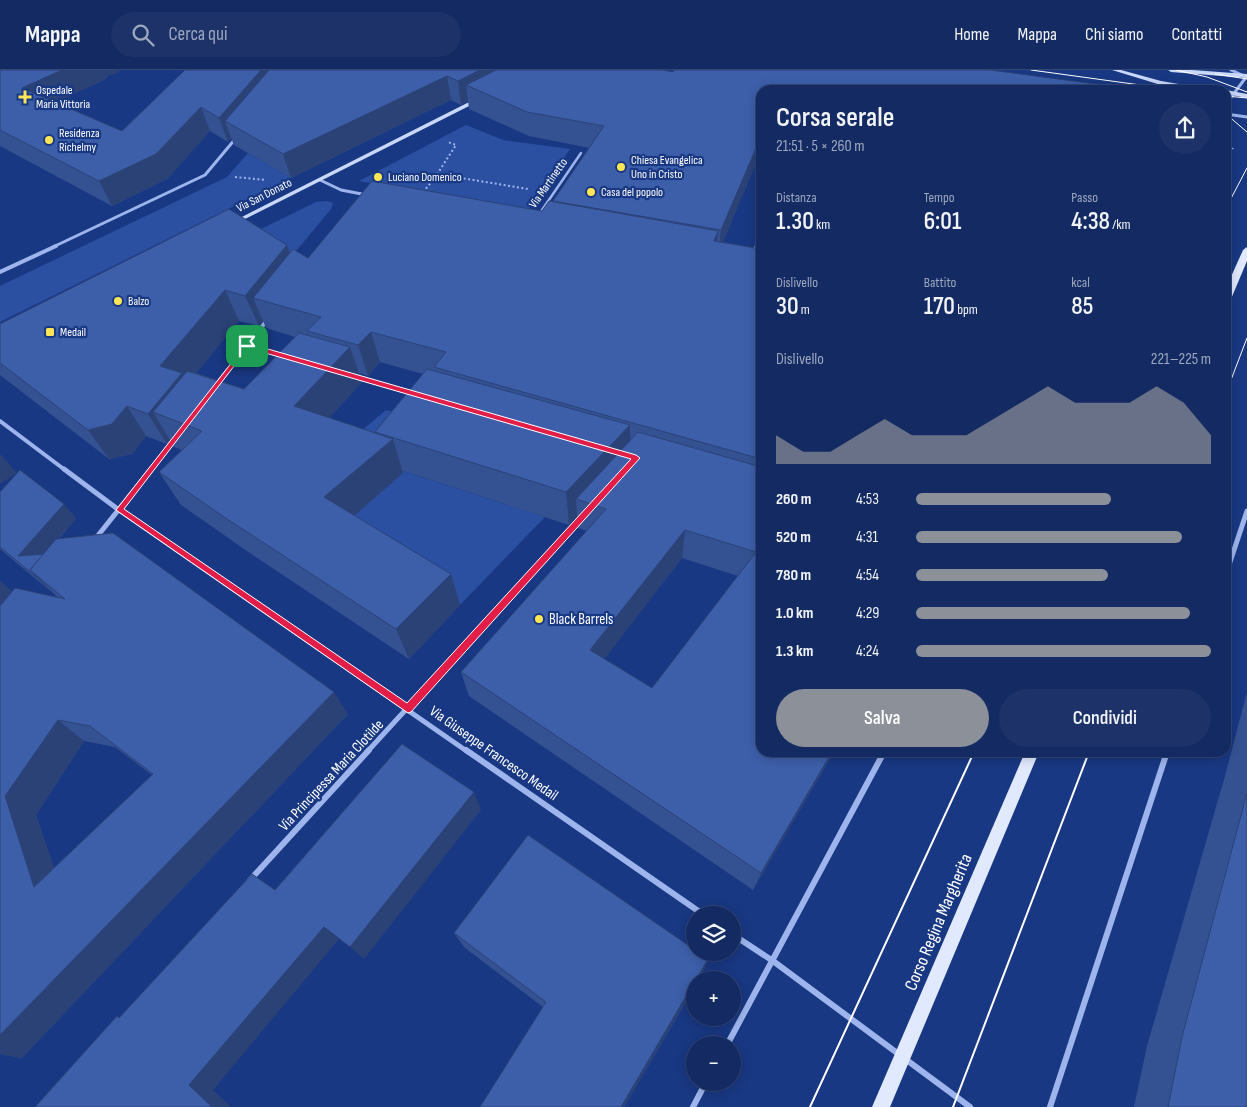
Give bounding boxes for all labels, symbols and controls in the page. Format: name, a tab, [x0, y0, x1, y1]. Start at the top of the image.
search box	[111, 12, 461, 57]
text: Mappa	[25, 20, 81, 49]
icon: search	[129, 21, 157, 49]
text: Cerca qui	[169, 23, 227, 46]
text: Home	[954, 24, 990, 45]
text: Mappa	[1018, 24, 1057, 45]
text: Chi siamo	[1085, 24, 1143, 45]
text: Contatti	[1171, 24, 1222, 45]
place label: Ospedale Maria Vittoria	[36, 83, 90, 112]
marker: Ospedale Maria Vittoria	[18, 90, 32, 104]
text: Corsa serale	[776, 101, 894, 134]
button: share	[1159, 102, 1211, 154]
place label: Residenza Richelmy	[59, 126, 100, 155]
marker: Residenza Richelmy	[43, 134, 55, 146]
text: 21:51 · 5 × 260 m	[776, 137, 864, 156]
place label: Chiesa Evangelica Uno in Cristo	[631, 153, 703, 182]
street label: Via Martinetto	[526, 155, 571, 211]
marker: Chiesa Evangelica Uno in Cristo	[615, 161, 627, 173]
place label: Luciano Domenico	[388, 170, 462, 185]
marker: Luciano Domenico	[372, 171, 384, 183]
street label: Via San Donato	[234, 175, 294, 216]
place label: Casa del popolo	[601, 185, 663, 200]
marker: Casa del popolo	[585, 186, 597, 198]
text: Distanza	[776, 189, 817, 206]
text: Tempo	[924, 189, 955, 206]
text: Passo	[1071, 189, 1098, 206]
text: 1.30	[776, 206, 814, 237]
text: 6:01	[924, 206, 961, 237]
text: 4:38	[1071, 206, 1110, 237]
text: km	[814, 216, 830, 233]
text: /km	[1110, 216, 1131, 233]
text: Dislivello	[776, 274, 818, 291]
text: Battito	[924, 274, 956, 291]
text: kcal	[1071, 274, 1090, 291]
text: 30	[776, 291, 798, 322]
text: 170	[924, 291, 955, 322]
text: 85	[1071, 291, 1093, 322]
place label: Balzo	[128, 294, 149, 309]
marker: Balzo	[112, 295, 124, 307]
text: m	[798, 301, 810, 318]
text: bpm	[955, 301, 978, 318]
place label: Medail	[60, 325, 86, 340]
pin	[226, 325, 268, 367]
marker: Medail	[44, 326, 56, 338]
icon: arrive	[233, 332, 261, 360]
text: Dislivello	[776, 350, 824, 369]
text: 221–225 m	[1151, 350, 1211, 369]
text: 260 m	[776, 490, 811, 509]
text: 4:53	[856, 490, 879, 509]
text: 520 m	[776, 528, 811, 547]
text: 4:31	[856, 528, 878, 547]
text: 780 m	[776, 566, 811, 585]
text: 4:54	[856, 566, 879, 585]
text: 1.0 km	[776, 604, 813, 623]
text: 4:29	[856, 604, 879, 623]
place label: Black Barrels	[549, 610, 613, 629]
marker: Black Barrels	[533, 613, 545, 625]
text: 1.3 km	[776, 642, 813, 661]
text: 4:24	[856, 642, 879, 661]
button: Salva	[776, 689, 989, 747]
button: Condividi	[999, 689, 1211, 747]
street label: Via Giuseppe Francesco Medail	[426, 702, 562, 805]
street label: Via Principessa Maria Clotilde	[275, 715, 388, 835]
street label: Corso Regina Margherita	[900, 851, 977, 994]
map controls	[686, 906, 741, 1091]
button: layers	[686, 906, 741, 961]
button: +	[686, 971, 741, 1026]
button: −	[686, 1036, 741, 1091]

